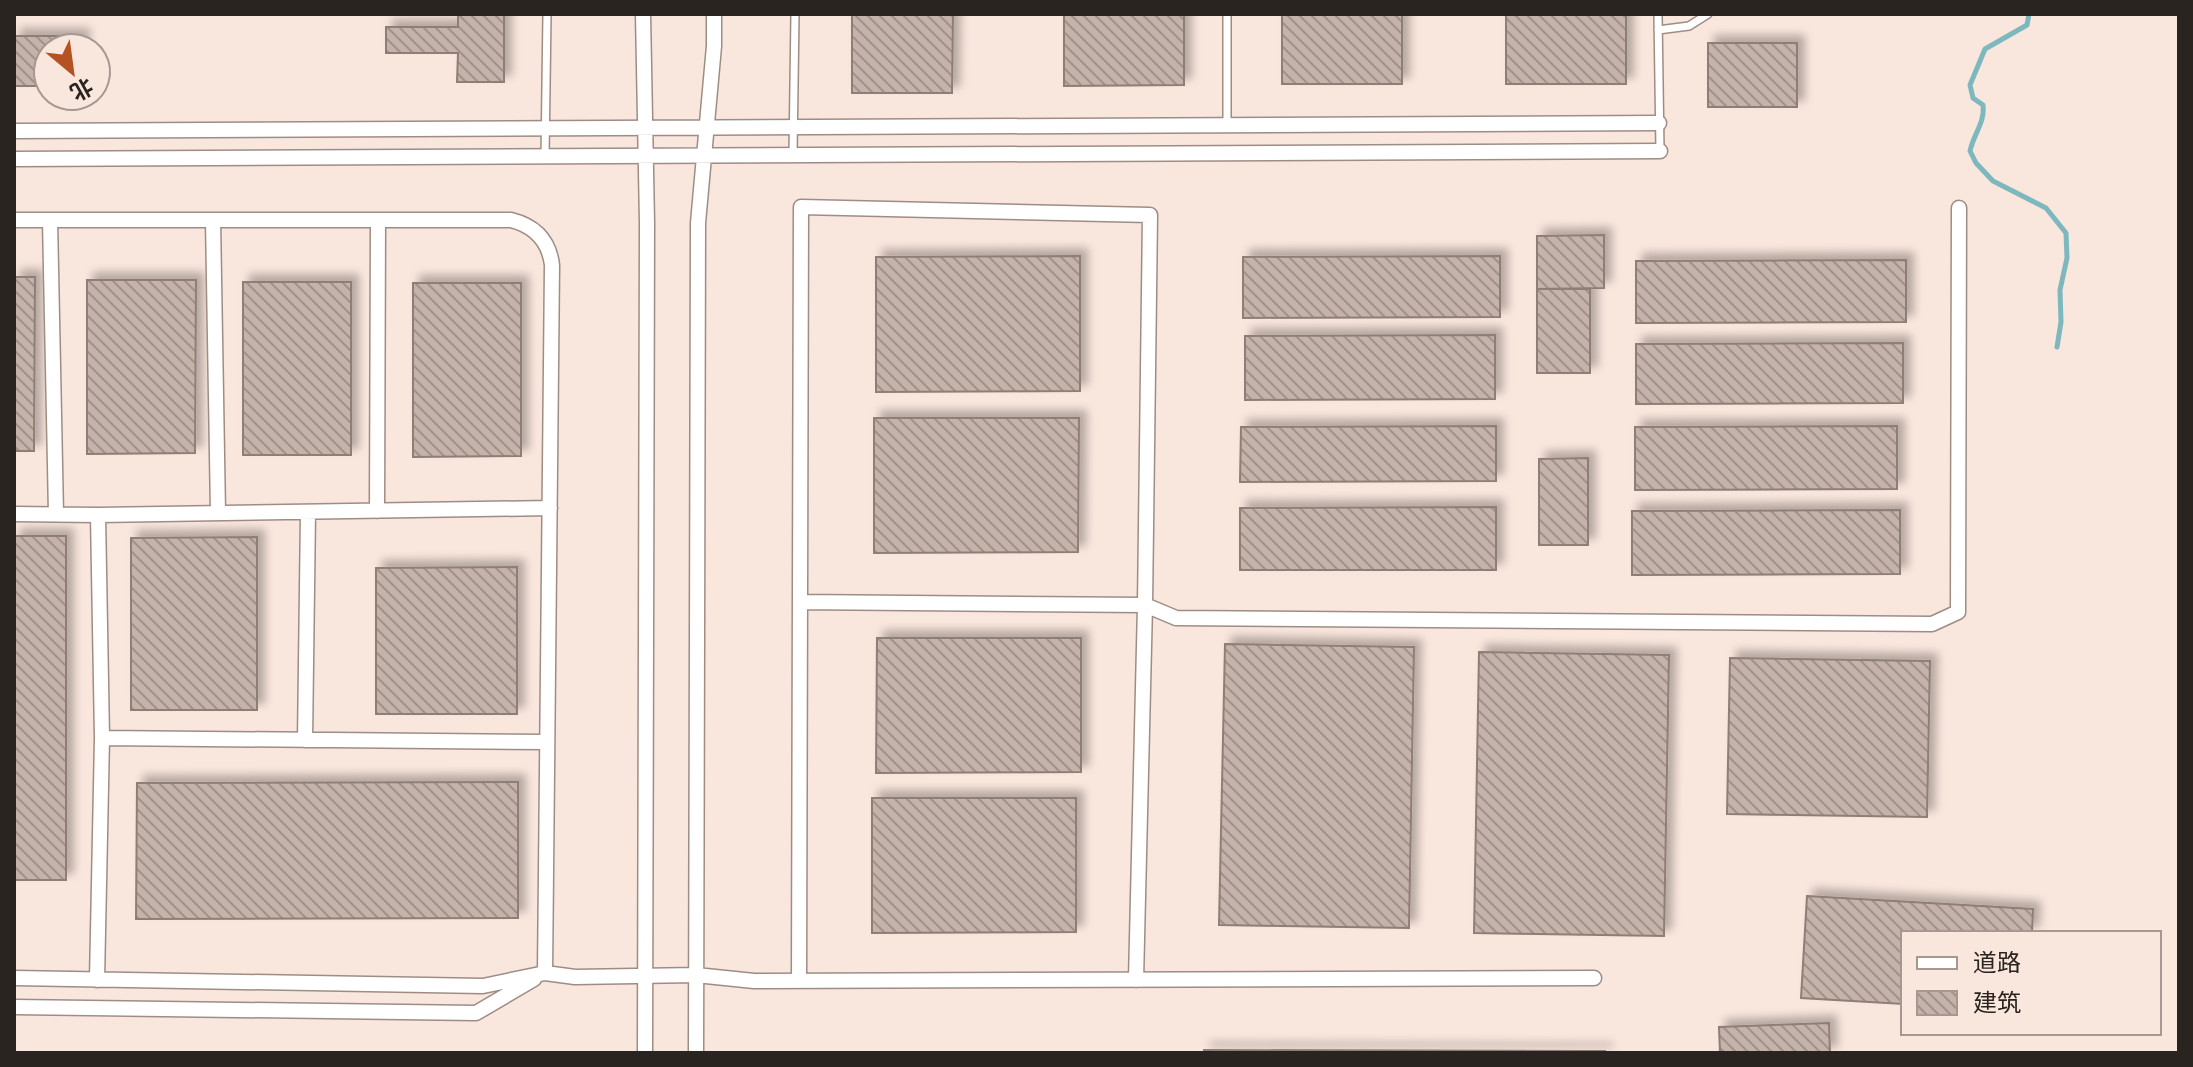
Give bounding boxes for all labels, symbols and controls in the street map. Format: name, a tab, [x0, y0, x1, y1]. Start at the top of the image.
north arrow	[32, 32, 112, 112]
text: 北	[66, 74, 98, 107]
legend	[1901, 931, 2161, 1035]
text: 道路	[1973, 947, 2021, 976]
text: 建筑	[1973, 987, 2021, 1016]

